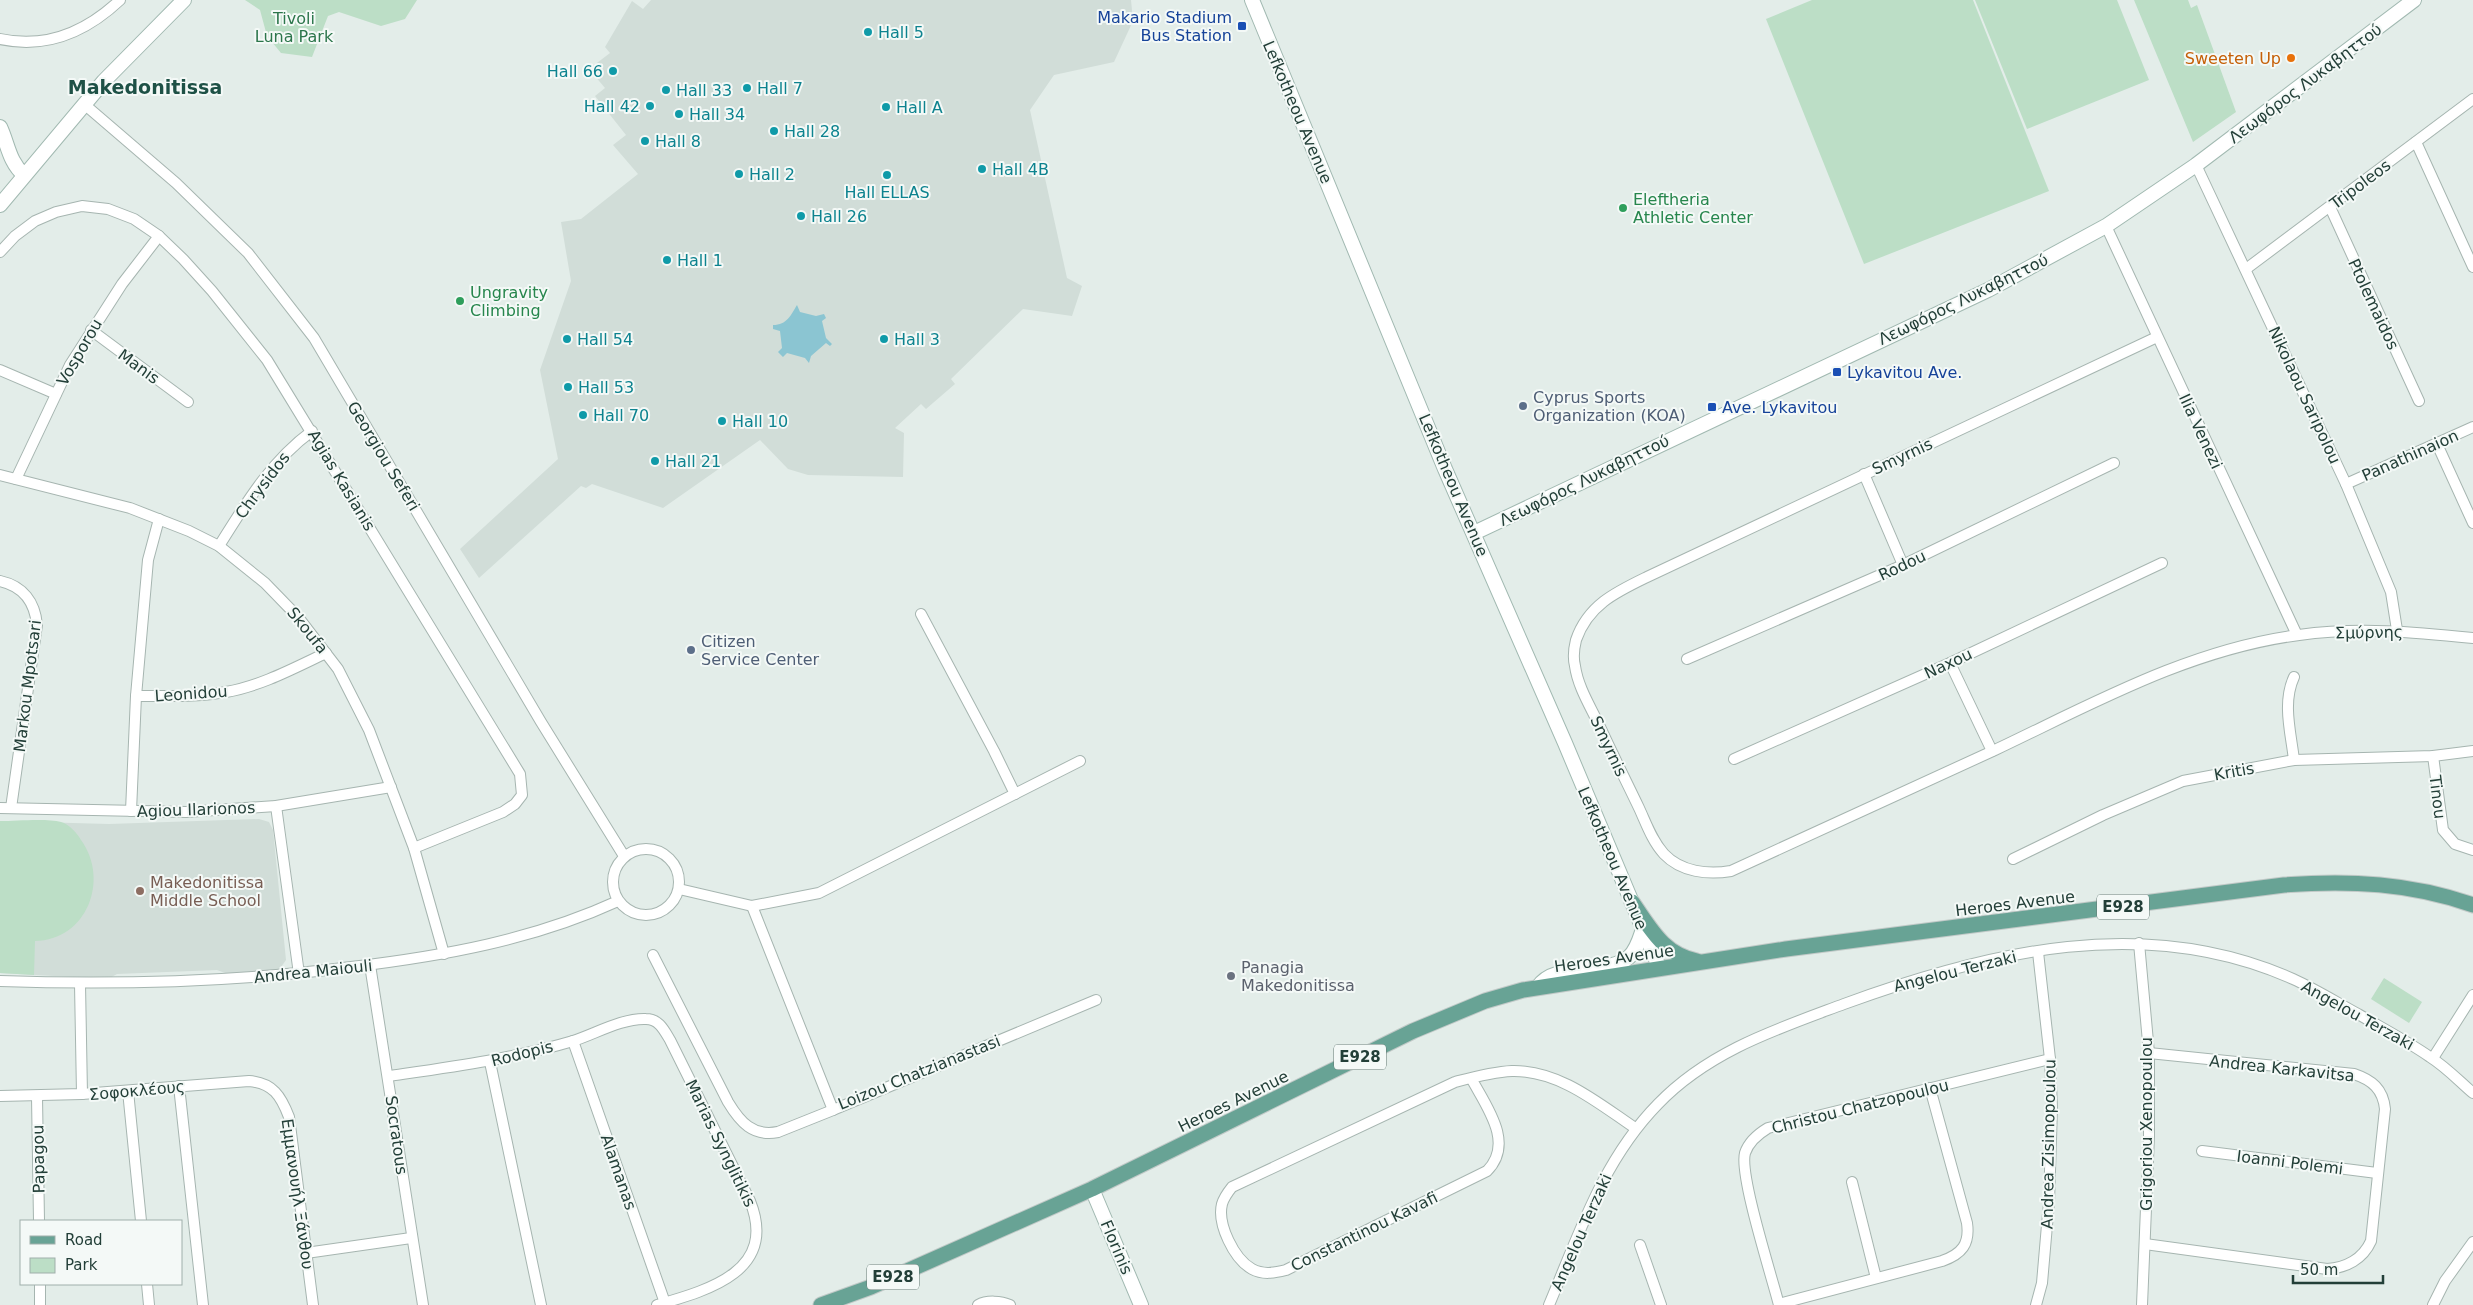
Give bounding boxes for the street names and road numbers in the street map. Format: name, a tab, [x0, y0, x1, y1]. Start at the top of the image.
street label: Λεωφόρος Λυκαβηττού	[2225, 20, 2386, 147]
street label: Lefkotheou Avenue	[1259, 38, 1336, 186]
street label: Tripoleos	[2326, 156, 2394, 214]
street label: Λεωφόρος Λυκαβηττού	[1875, 250, 2051, 349]
street label: Ptolemaidos	[2344, 256, 2403, 353]
street label: Vosporou	[53, 315, 106, 389]
street label: Nikolaou Saripolou	[2264, 323, 2345, 467]
street label: Manis	[114, 345, 163, 388]
street label: Ilia Venezi	[2175, 391, 2226, 472]
street label: Georgiou Seferi	[343, 398, 424, 514]
street label: Lefkotheou Avenue	[1415, 411, 1492, 559]
street label: Agias Kasianis	[304, 426, 379, 534]
street label: Panathinaion	[2359, 426, 2462, 485]
street label: Λεωφόρος Λυκαβηττού	[1496, 431, 1672, 530]
street label: Smyrnis	[1869, 434, 1935, 479]
street label: Chrysidos	[231, 448, 294, 522]
street label: Rodou	[1875, 546, 1929, 585]
street label: Skoufa	[283, 603, 332, 657]
street label: Markou Mpotsari	[10, 619, 45, 753]
street label: Σμύρνης	[2335, 622, 2403, 643]
street label: Naxou	[1921, 644, 1975, 683]
street label: Leonidou	[154, 681, 228, 706]
street label: Smyrnis	[1586, 713, 1631, 779]
street label: Kritis	[2212, 759, 2256, 784]
street label: Tinou	[2425, 773, 2450, 820]
street label: Lefkotheou Avenue	[1574, 784, 1651, 932]
street label: Agiou Ilarionos	[136, 798, 256, 821]
street label: Heroes Avenue	[1954, 887, 2076, 920]
road number: E928	[2097, 894, 2149, 920]
street label: Heroes Avenue	[1553, 941, 1675, 976]
street label: Angelou Terzaki	[1892, 947, 2019, 996]
street label: Andrea Maiouli	[253, 956, 373, 987]
street label: Angelou Terzaki	[2298, 977, 2417, 1054]
street label: Loizou Chatzianastasi	[835, 1031, 1003, 1114]
street label: Rodopis	[489, 1037, 555, 1070]
street label: Grigoriou Xenopoulou	[2137, 1037, 2156, 1211]
road number: E928	[1334, 1044, 1386, 1070]
street label: Andrea Karkavitsa	[2208, 1051, 2356, 1086]
street label: Andrea Zisimopoulou	[2038, 1059, 2059, 1229]
street label: Heroes Avenue	[1175, 1066, 1292, 1136]
street label: Christou Chatzopoulou	[1770, 1075, 1951, 1138]
street label: Marias Synglitikis	[681, 1076, 760, 1210]
street label: Σοφοκλέους	[88, 1077, 186, 1104]
street label: Socratous	[382, 1094, 411, 1176]
street label: Εμμανουήλ Ξάνθου	[278, 1117, 317, 1271]
street label: Papagou	[28, 1124, 49, 1194]
street label: Alamanas	[597, 1132, 640, 1213]
street label: Ioanni Polemi	[2236, 1147, 2344, 1178]
street label: Angelou Terzaki	[1547, 1171, 1616, 1294]
street label: Constantinou Kavafi	[1288, 1188, 1441, 1275]
street label: Florinis	[1097, 1217, 1136, 1277]
road number: E928	[867, 1264, 919, 1290]

